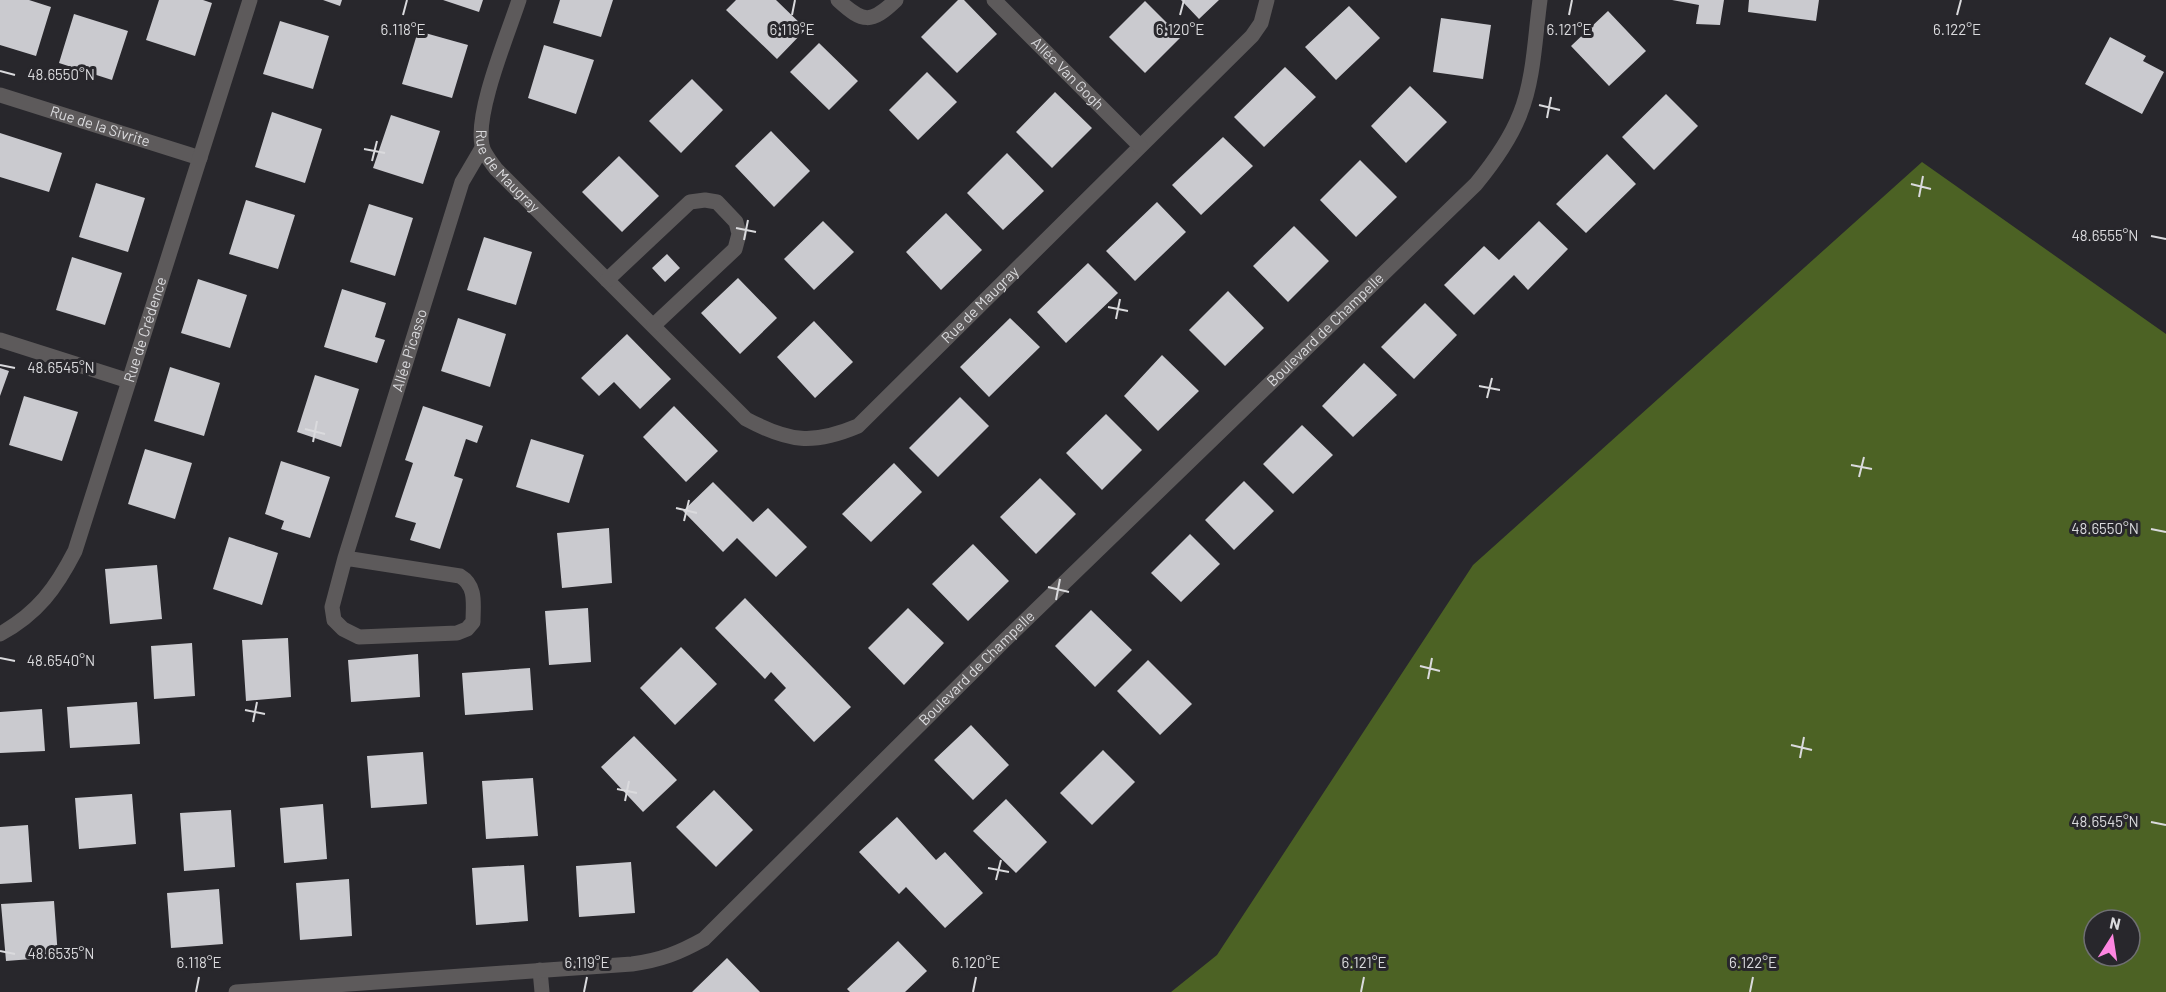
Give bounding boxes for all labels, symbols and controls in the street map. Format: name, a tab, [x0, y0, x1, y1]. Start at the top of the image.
text: 6.118°E	[380, 20, 426, 38]
text: 6.119°E	[769, 20, 815, 38]
text: 6.120°E	[1156, 20, 1204, 38]
text: 6.121°E	[1546, 20, 1592, 38]
text: 6.122°E	[1933, 20, 1981, 38]
street label: Allée Van Gogh	[1028, 33, 1108, 113]
text: 48.6550°N	[27, 65, 95, 83]
street label: Rue de la Sivrite	[48, 101, 153, 150]
street label: Rue de Maugray	[473, 129, 544, 216]
text: 48.6555°N	[2072, 226, 2138, 244]
street label: Rue de Maugray	[937, 262, 1022, 346]
street label: Boulevard de Champelle	[1263, 268, 1387, 390]
street label: Rue de Crédence	[119, 274, 170, 385]
street label: Allée Picasso	[387, 307, 430, 394]
text: 48.6545°N	[27, 358, 95, 376]
text: 48.6550°N	[2071, 519, 2139, 537]
street label: Boulevard de Champelle	[914, 606, 1038, 729]
text: 48.6540°N	[27, 651, 95, 669]
text: 48.6545°N	[2071, 812, 2139, 830]
north arrow	[2082, 908, 2142, 968]
text: N	[2108, 912, 2122, 933]
text: 48.6535°N	[28, 944, 94, 962]
text: 6.118°E	[176, 953, 222, 971]
text: 6.119°E	[564, 953, 610, 971]
text: 6.120°E	[952, 953, 1000, 971]
text: 6.121°E	[1341, 953, 1387, 971]
text: 6.122°E	[1729, 953, 1777, 971]

